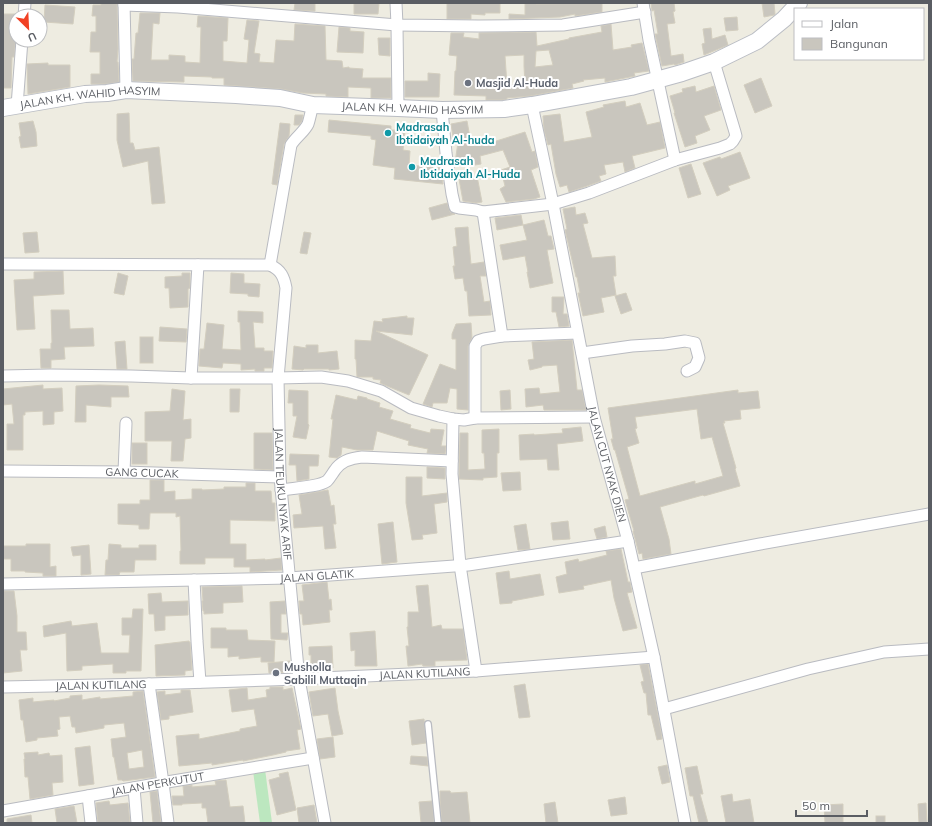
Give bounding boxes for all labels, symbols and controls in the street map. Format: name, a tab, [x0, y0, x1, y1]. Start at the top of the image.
north arrow	[8, 8, 48, 48]
legend	[794, 8, 924, 60]
text: Jalan	[830, 16, 858, 31]
text: U	[26, 29, 39, 45]
text: Bangunan	[830, 36, 888, 51]
place label: Masjid Al-Huda	[476, 76, 558, 90]
marker: Masjid Al-Huda	[463, 78, 473, 88]
street label: JALAN KH. WAHID HASYIM	[19, 83, 161, 112]
street label: JALAN KH. WAHID HASYIM	[341, 99, 484, 117]
place label: Madrasah Ibtidaiyah Al-huda	[396, 120, 495, 147]
marker: Madrasah Ibtidaiyah Al-huda	[383, 128, 393, 138]
place label: Madrasah Ibtidaiyah Al-Huda	[420, 154, 521, 181]
marker: Madrasah Ibtidaiyah Al-Huda	[407, 162, 417, 172]
street label: JALAN CUT NYAK DIEN	[585, 405, 630, 524]
street label: JALAN TEUKU NYAK ARIF	[272, 428, 295, 561]
street label: GANG CUCAK	[105, 465, 180, 481]
street label: JALAN GLATIK	[280, 566, 355, 585]
place label: Musholla Sabilil Muttaqin	[284, 660, 367, 687]
street label: JALAN KUTILANG	[379, 664, 471, 682]
marker: Musholla Sabilil Muttaqin	[271, 668, 281, 678]
street label: JALAN KUTILANG	[55, 677, 147, 693]
street label: JALAN PERKUTUT	[110, 769, 206, 799]
scale bar	[796, 792, 867, 818]
text: 50 m	[802, 798, 830, 813]

